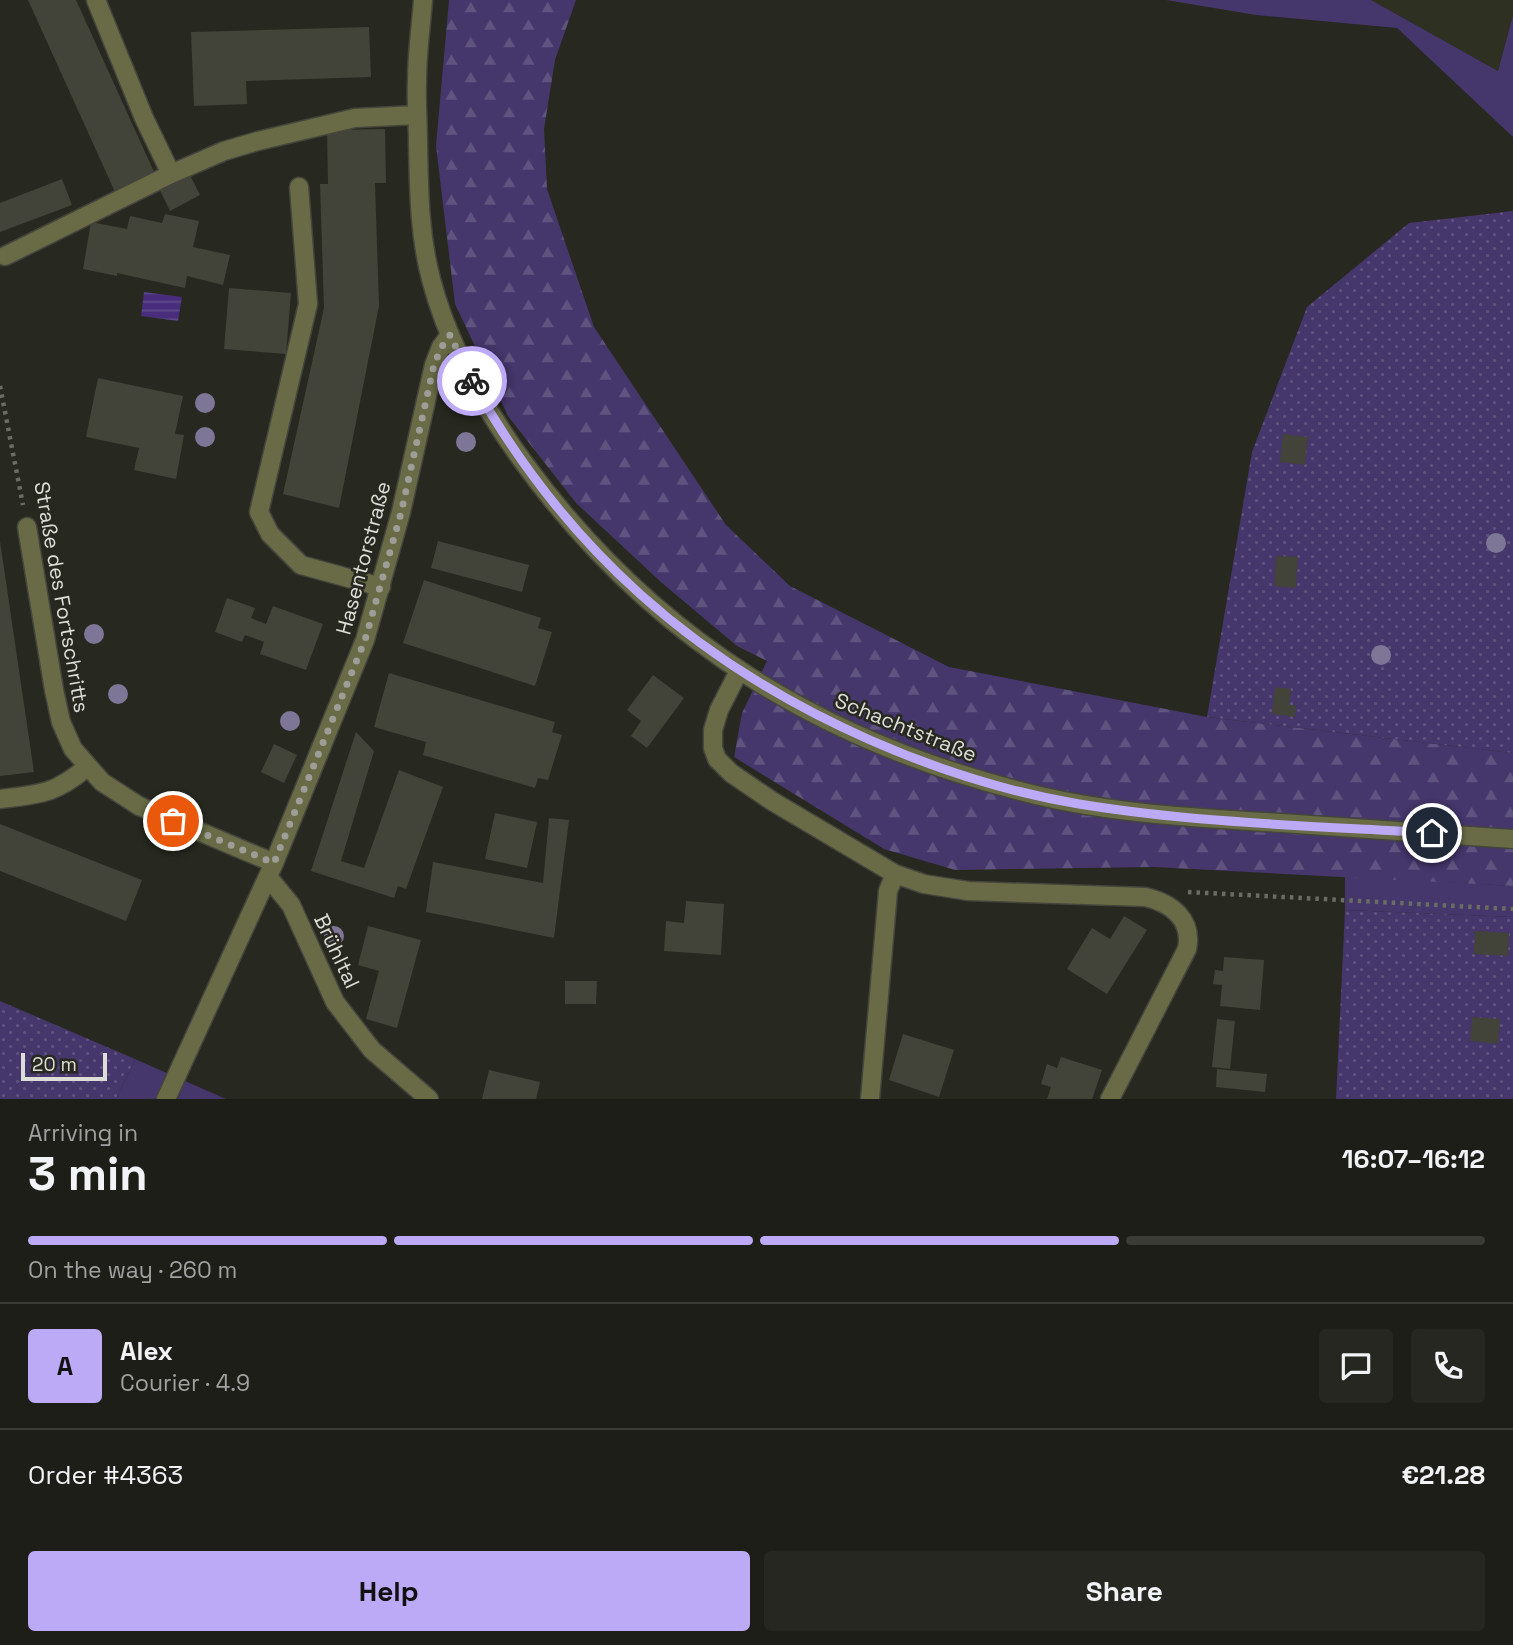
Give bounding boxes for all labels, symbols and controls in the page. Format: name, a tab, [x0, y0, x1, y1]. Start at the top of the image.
courier	[437, 346, 507, 416]
icon: bike	[453, 362, 491, 400]
street label: Hasentorstraße	[330, 478, 396, 638]
street label: Straße des Fortschritts	[28, 479, 96, 715]
street label: Schachtstraße	[831, 686, 981, 768]
pin	[143, 791, 203, 851]
icon: bag	[154, 802, 192, 840]
pin	[1402, 803, 1462, 863]
icon: home	[1413, 814, 1451, 852]
street label: Brühltal	[308, 909, 366, 993]
scale bar	[21, 1050, 107, 1082]
text: 20 m	[32, 1052, 77, 1077]
text: Arriving in	[28, 1118, 138, 1148]
text: 16:07–16:12	[1342, 1142, 1485, 1176]
text: 3 min	[28, 1145, 148, 1203]
text: On the way · 260 m	[28, 1255, 237, 1285]
button: chat	[1319, 1329, 1393, 1403]
button: phone	[1411, 1329, 1485, 1403]
text: Alex	[120, 1334, 173, 1368]
text: A	[57, 1349, 73, 1383]
text: Courier · 4.9	[120, 1368, 250, 1398]
text: Order #4363	[28, 1458, 183, 1492]
text: €21.28	[1401, 1458, 1485, 1492]
button: Help	[28, 1551, 750, 1631]
button: Share	[764, 1551, 1485, 1631]

